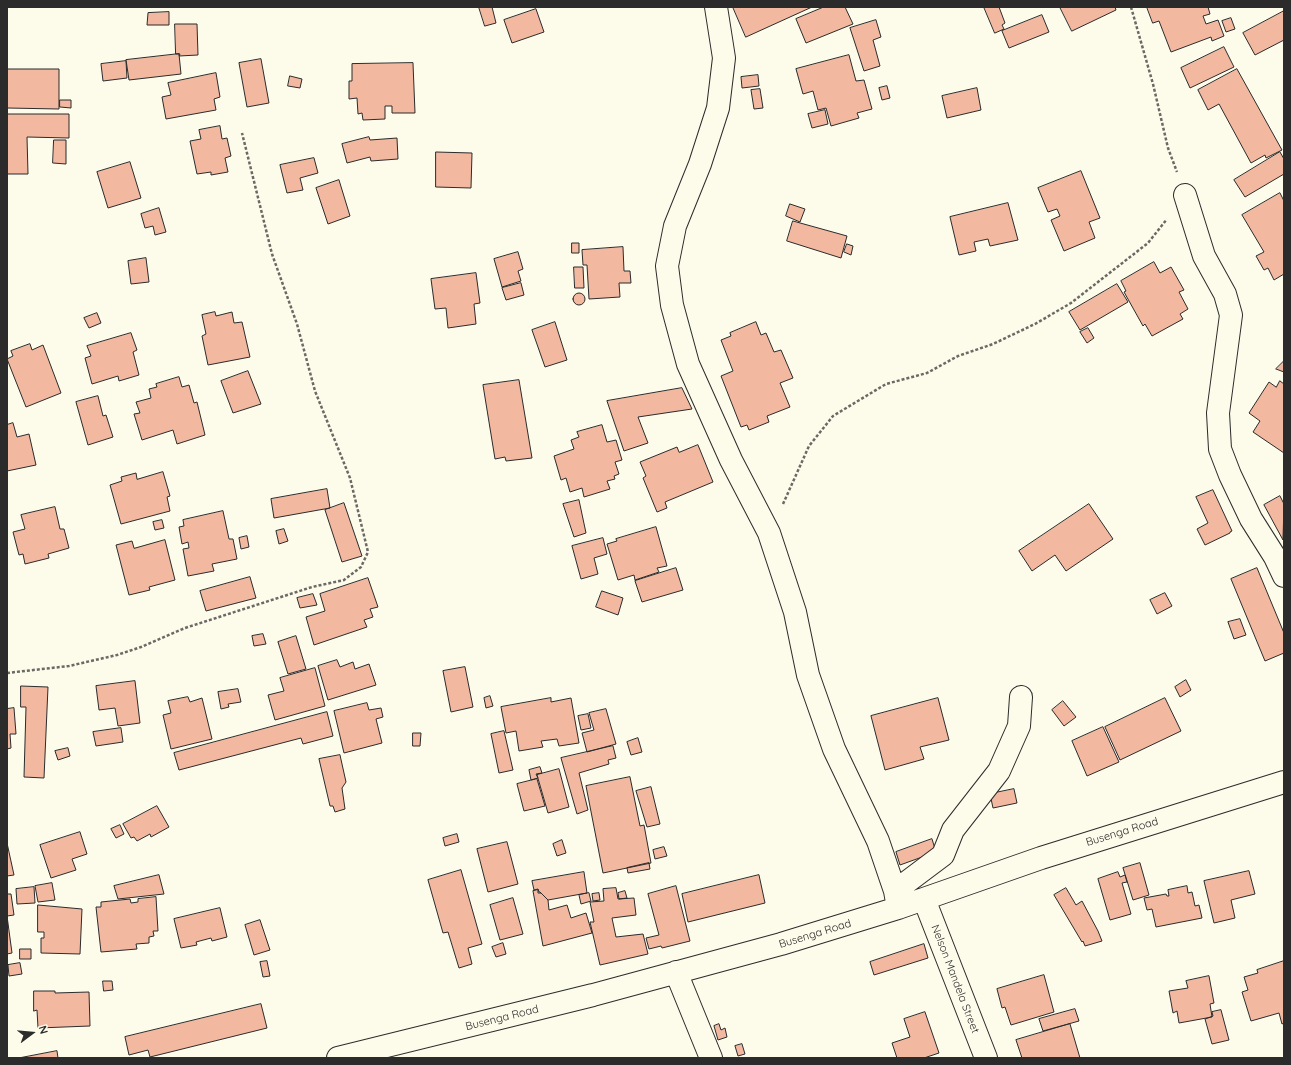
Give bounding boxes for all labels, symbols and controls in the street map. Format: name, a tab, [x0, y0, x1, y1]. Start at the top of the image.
street label: Busenga Road	[1084, 815, 1160, 849]
street label: Busenga Road	[777, 917, 853, 951]
street label: Nelson Mandela Street	[928, 923, 982, 1035]
street label: Busenga Road	[464, 1003, 540, 1033]
north arrow	[12, 1013, 52, 1053]
text: N	[36, 1024, 51, 1036]

